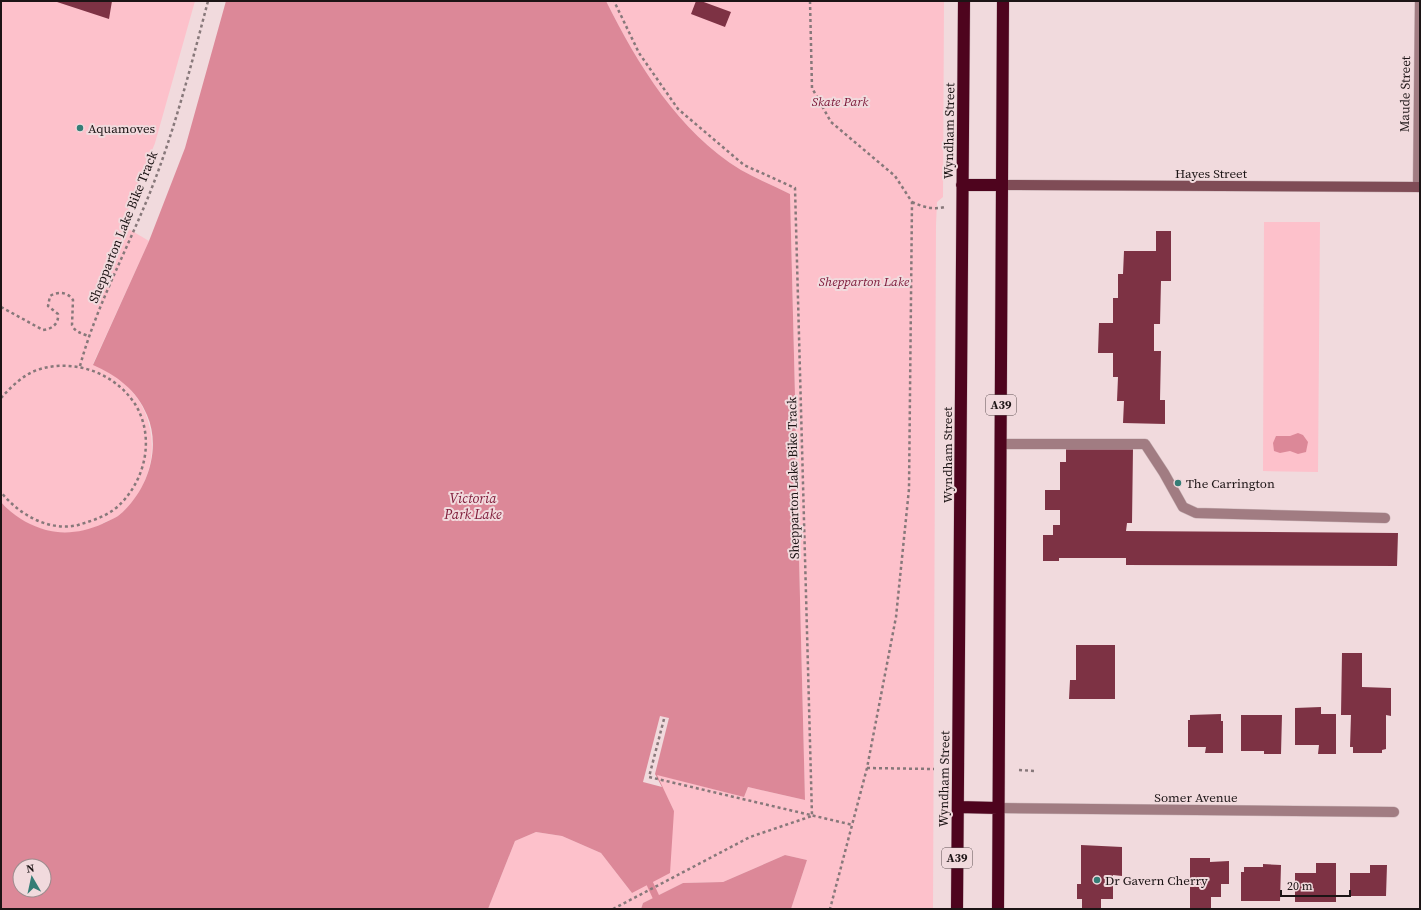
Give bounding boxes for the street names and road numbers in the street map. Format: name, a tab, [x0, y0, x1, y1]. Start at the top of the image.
street label: Maude Street	[1396, 55, 1414, 132]
street label: Wyndham Street	[940, 82, 958, 179]
street label: Shepparton Lake Bike Track	[85, 148, 162, 305]
street label: Hayes Street	[1175, 165, 1248, 182]
road number: A39	[986, 395, 1016, 415]
street label: Shepparton Lake Bike Track	[783, 396, 803, 559]
street label: Wyndham Street	[939, 406, 956, 503]
street label: Wyndham Street	[935, 730, 953, 827]
street label: Somer Avenue	[1154, 789, 1238, 806]
road number: A39	[942, 848, 972, 868]

